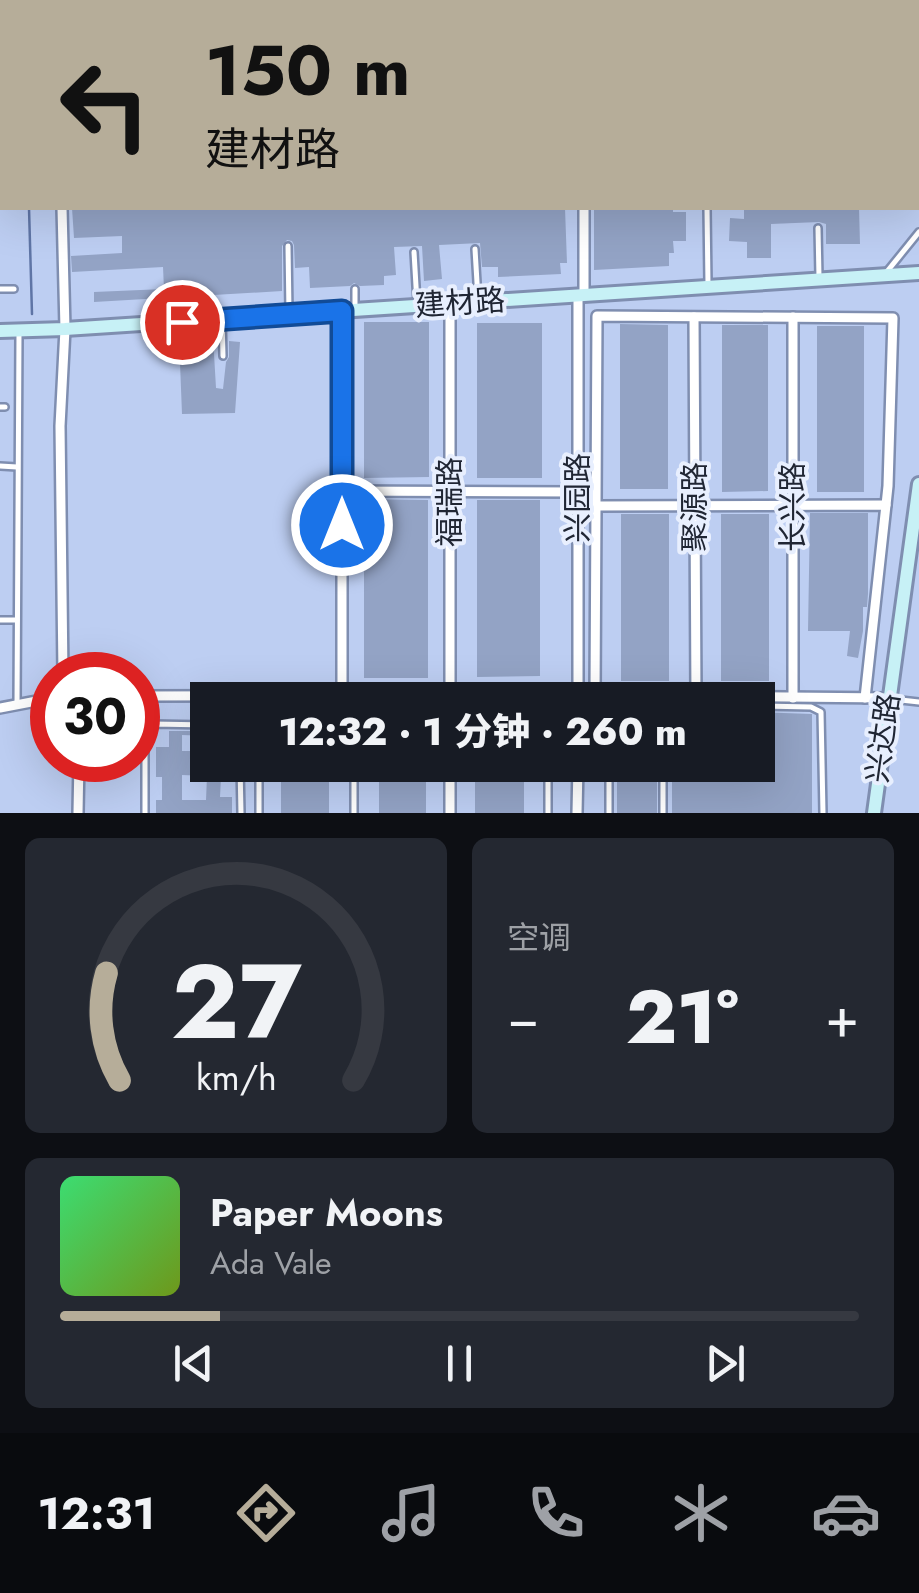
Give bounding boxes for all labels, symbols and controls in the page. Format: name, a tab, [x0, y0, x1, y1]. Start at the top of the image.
text: 150 m	[205, 20, 411, 121]
icon: left	[40, 40, 170, 170]
text: 建材路	[205, 117, 340, 182]
street label: 建材路	[414, 278, 506, 327]
pin	[140, 280, 225, 365]
icon: arrive	[155, 295, 210, 350]
street label: 兴园路	[556, 453, 599, 543]
street label: 福瑞路	[428, 457, 471, 547]
street label: 聚源路	[673, 462, 716, 552]
street label: 长兴路	[771, 462, 814, 552]
position arrow	[290, 473, 394, 577]
speed limit sign: 30	[30, 652, 160, 782]
street label: 兴达路	[855, 690, 910, 785]
text: 12:32 · 1 分钟 · 260 m	[278, 704, 687, 759]
text: 空调	[507, 915, 571, 961]
text: 27	[171, 927, 302, 1077]
text: 21°	[626, 963, 739, 1071]
text: −	[507, 978, 539, 1058]
text: +	[825, 978, 859, 1058]
text: km/h	[196, 1052, 276, 1103]
text: Paper Moons	[210, 1185, 443, 1240]
text: Ada Vale	[210, 1240, 332, 1286]
icon: previous	[166, 1336, 221, 1391]
icon: pause	[432, 1336, 487, 1391]
icon: next	[698, 1336, 753, 1391]
icon: directions	[231, 1478, 301, 1548]
icon: music	[376, 1478, 446, 1548]
icon: phone	[521, 1478, 591, 1548]
icon: climate	[666, 1478, 736, 1548]
icon: car	[811, 1478, 881, 1548]
text: 12:31	[38, 1481, 155, 1546]

